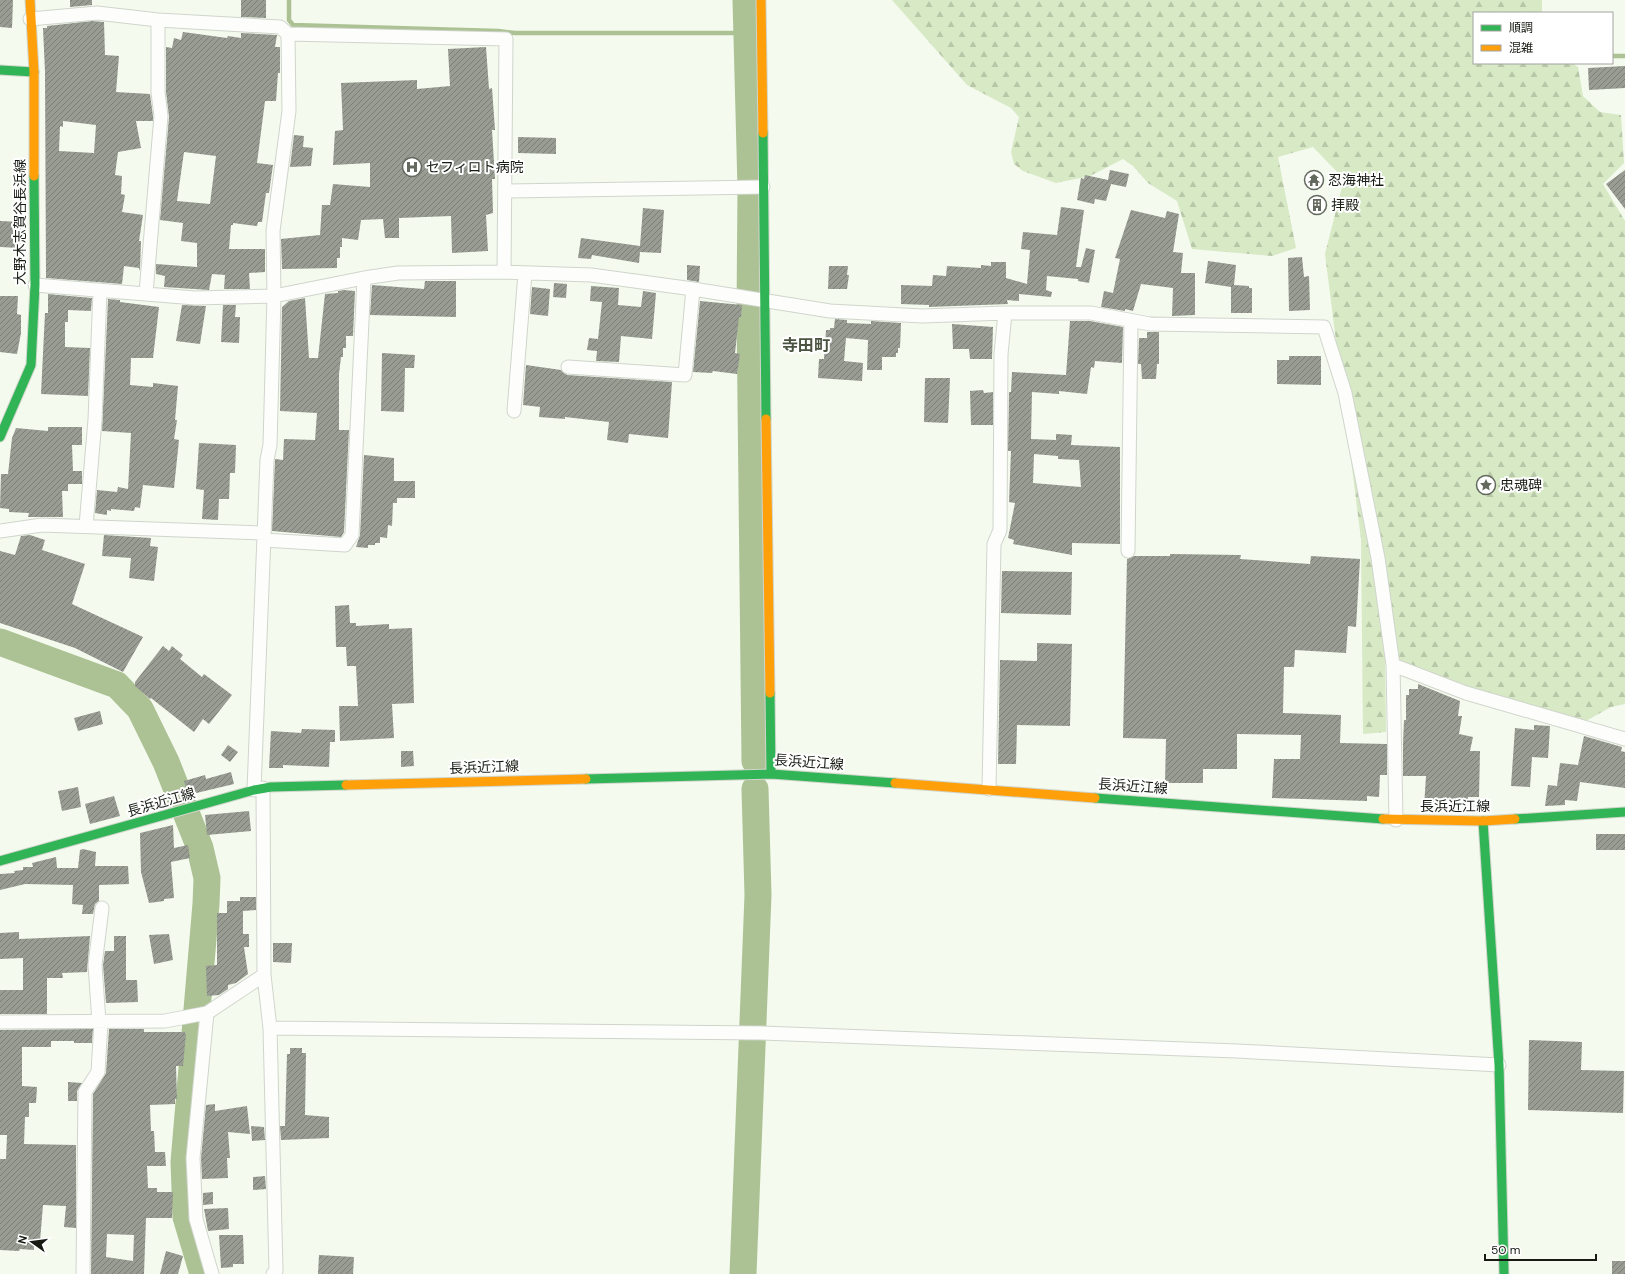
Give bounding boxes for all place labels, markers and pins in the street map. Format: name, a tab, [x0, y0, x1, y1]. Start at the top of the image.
hospital icon: セフィロト病院	[401, 156, 423, 178]
place label: セフィロト病院	[426, 158, 524, 176]
temple icon: 忍海神社	[1303, 169, 1325, 191]
place label: 忍海神社	[1328, 171, 1384, 189]
building icon: 拝殿	[1306, 194, 1328, 216]
place label: 拝殿	[1331, 196, 1359, 214]
place icon: 忠魂碑	[1475, 474, 1497, 496]
place label: 忠魂碑	[1500, 476, 1542, 494]

